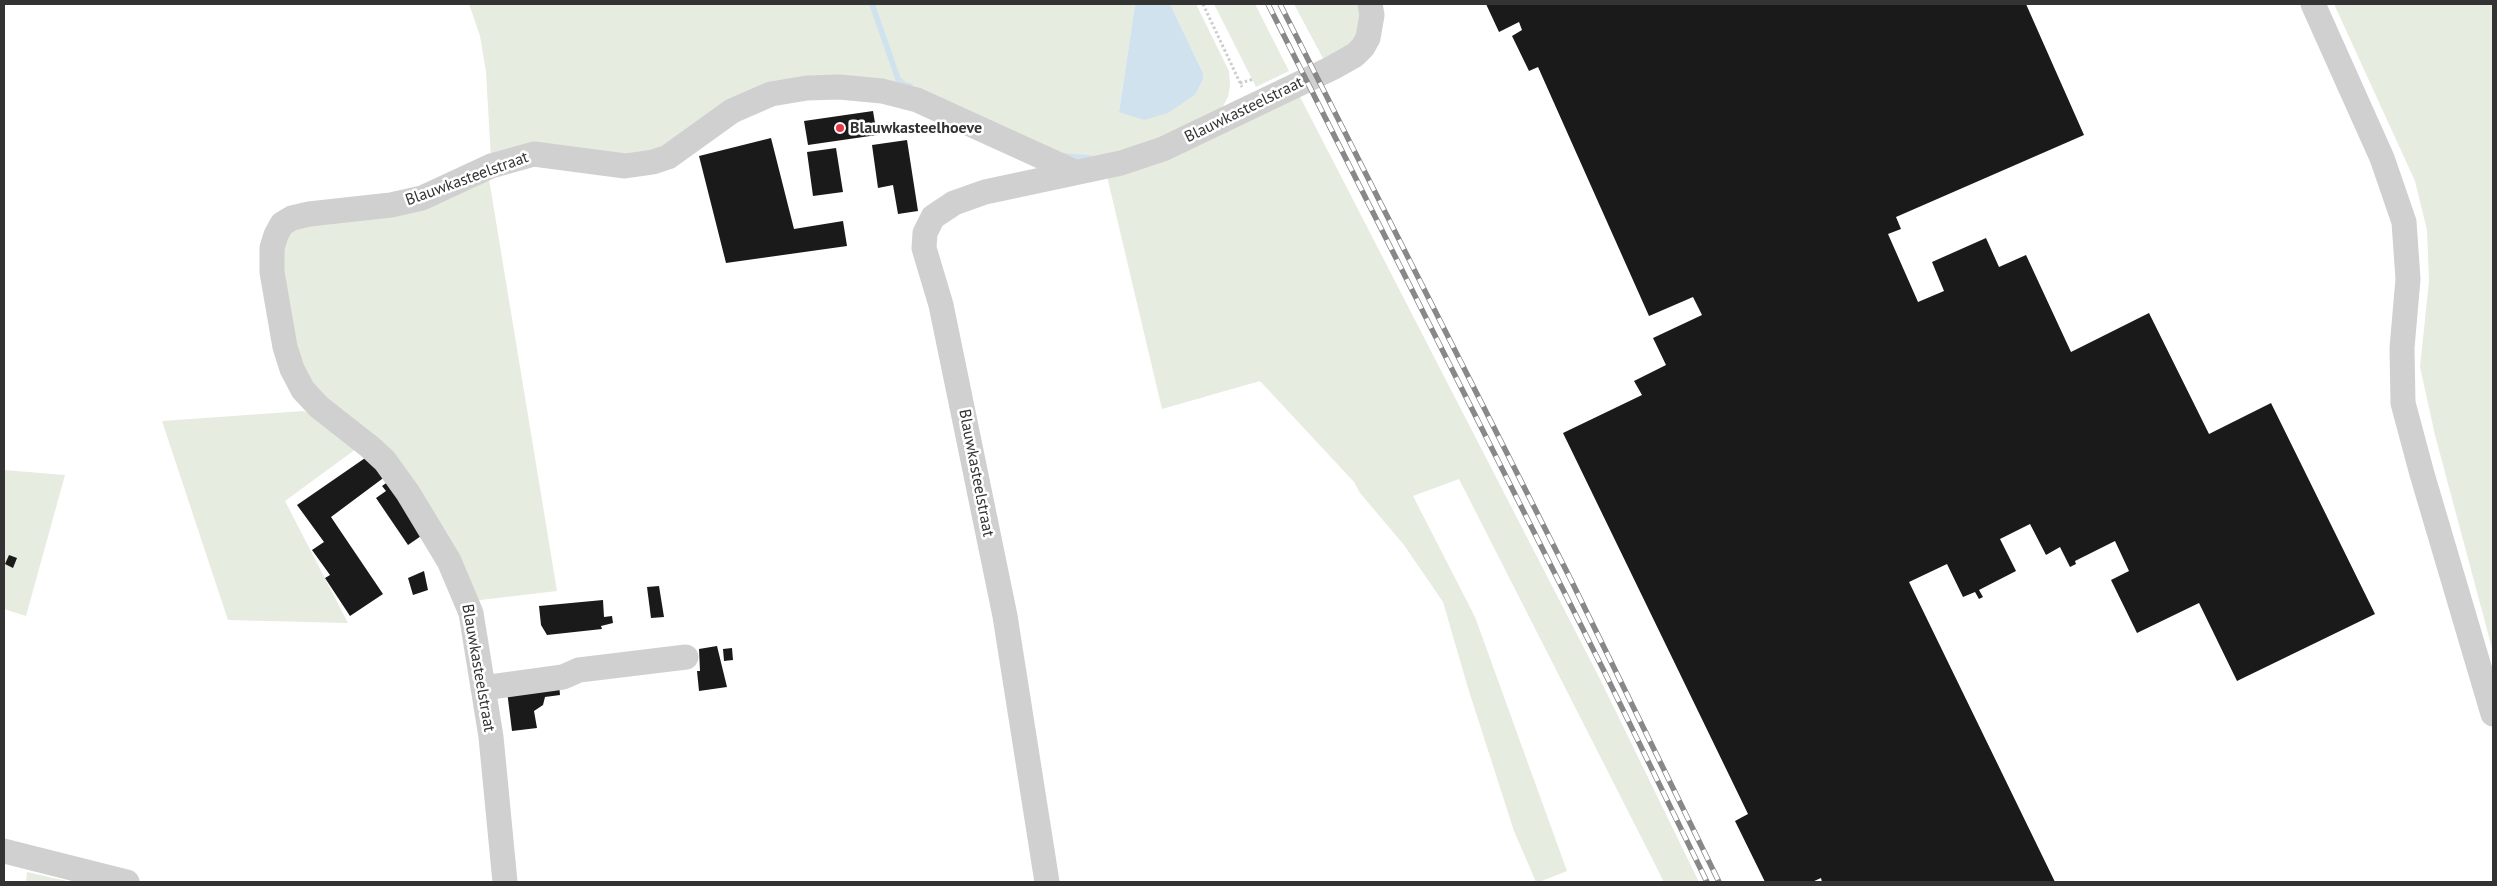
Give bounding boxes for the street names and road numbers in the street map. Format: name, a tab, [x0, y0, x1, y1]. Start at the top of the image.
street label: Blauwkasteelstraat	[1182, 73, 1306, 147]
street label: Blauwkasteelstraat	[403, 148, 531, 210]
street label: Blauwkasteelstraat	[954, 408, 998, 538]
street label: Blauwkasteelstraat	[457, 603, 499, 733]

